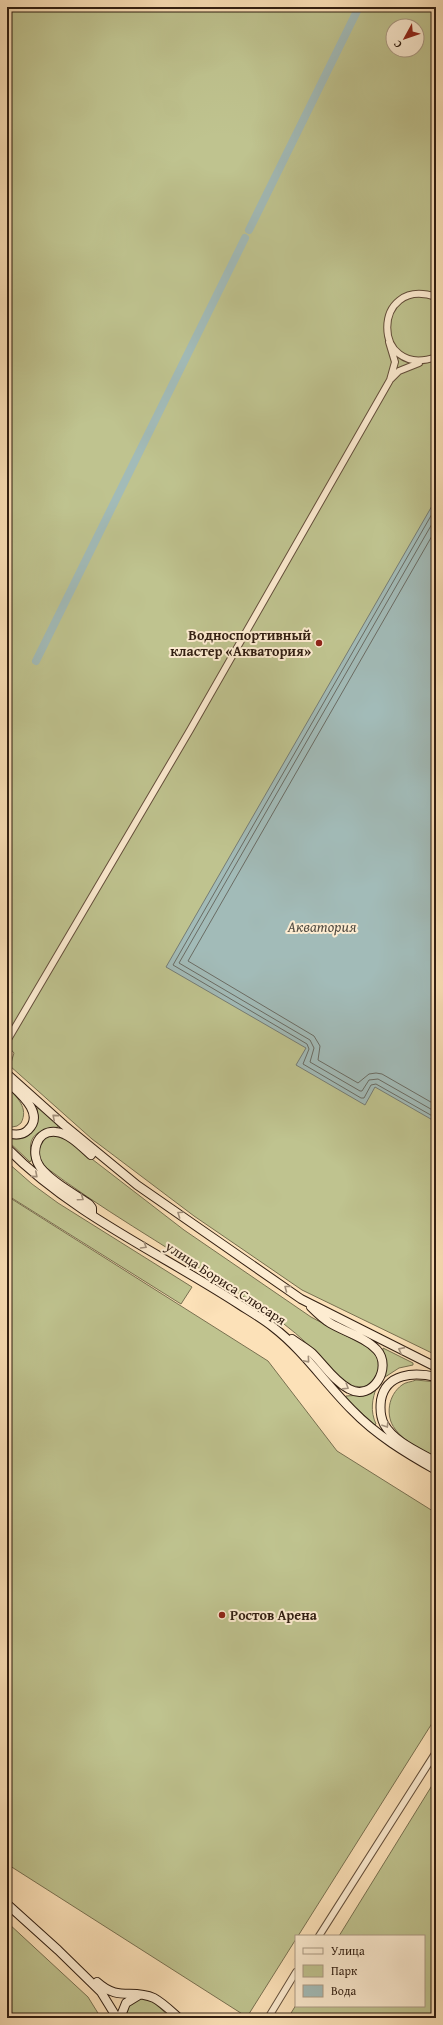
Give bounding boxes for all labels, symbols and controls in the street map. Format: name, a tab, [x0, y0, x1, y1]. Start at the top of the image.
north arrow	[385, 18, 425, 58]
text: С	[389, 37, 405, 52]
place label: Водноспортивный кластер «Акватория»	[170, 625, 311, 661]
marker: Водноспортивный кластер «Акватория»	[314, 638, 324, 648]
water label: Акватория	[286, 916, 357, 937]
one-way arrow	[53, 1115, 60, 1122]
one-way arrow	[31, 1170, 38, 1177]
one-way arrow	[77, 1193, 84, 1201]
one-way arrow	[177, 1211, 184, 1219]
street label: улица Бориса Слюсаря	[161, 1236, 290, 1330]
one-way arrow	[140, 1241, 147, 1248]
one-way arrow	[284, 1286, 291, 1293]
one-way arrow	[398, 1347, 405, 1354]
one-way arrow	[302, 1355, 309, 1363]
one-way arrow	[342, 1382, 349, 1390]
one-way arrow	[381, 1421, 389, 1428]
place label: Ростов Арена	[230, 1605, 318, 1625]
marker: Ростов Арена	[217, 1610, 227, 1620]
legend	[295, 1935, 425, 2007]
text: Улица	[331, 1942, 365, 1959]
text: Парк	[331, 1962, 358, 1979]
text: Вода	[331, 1982, 356, 1999]

